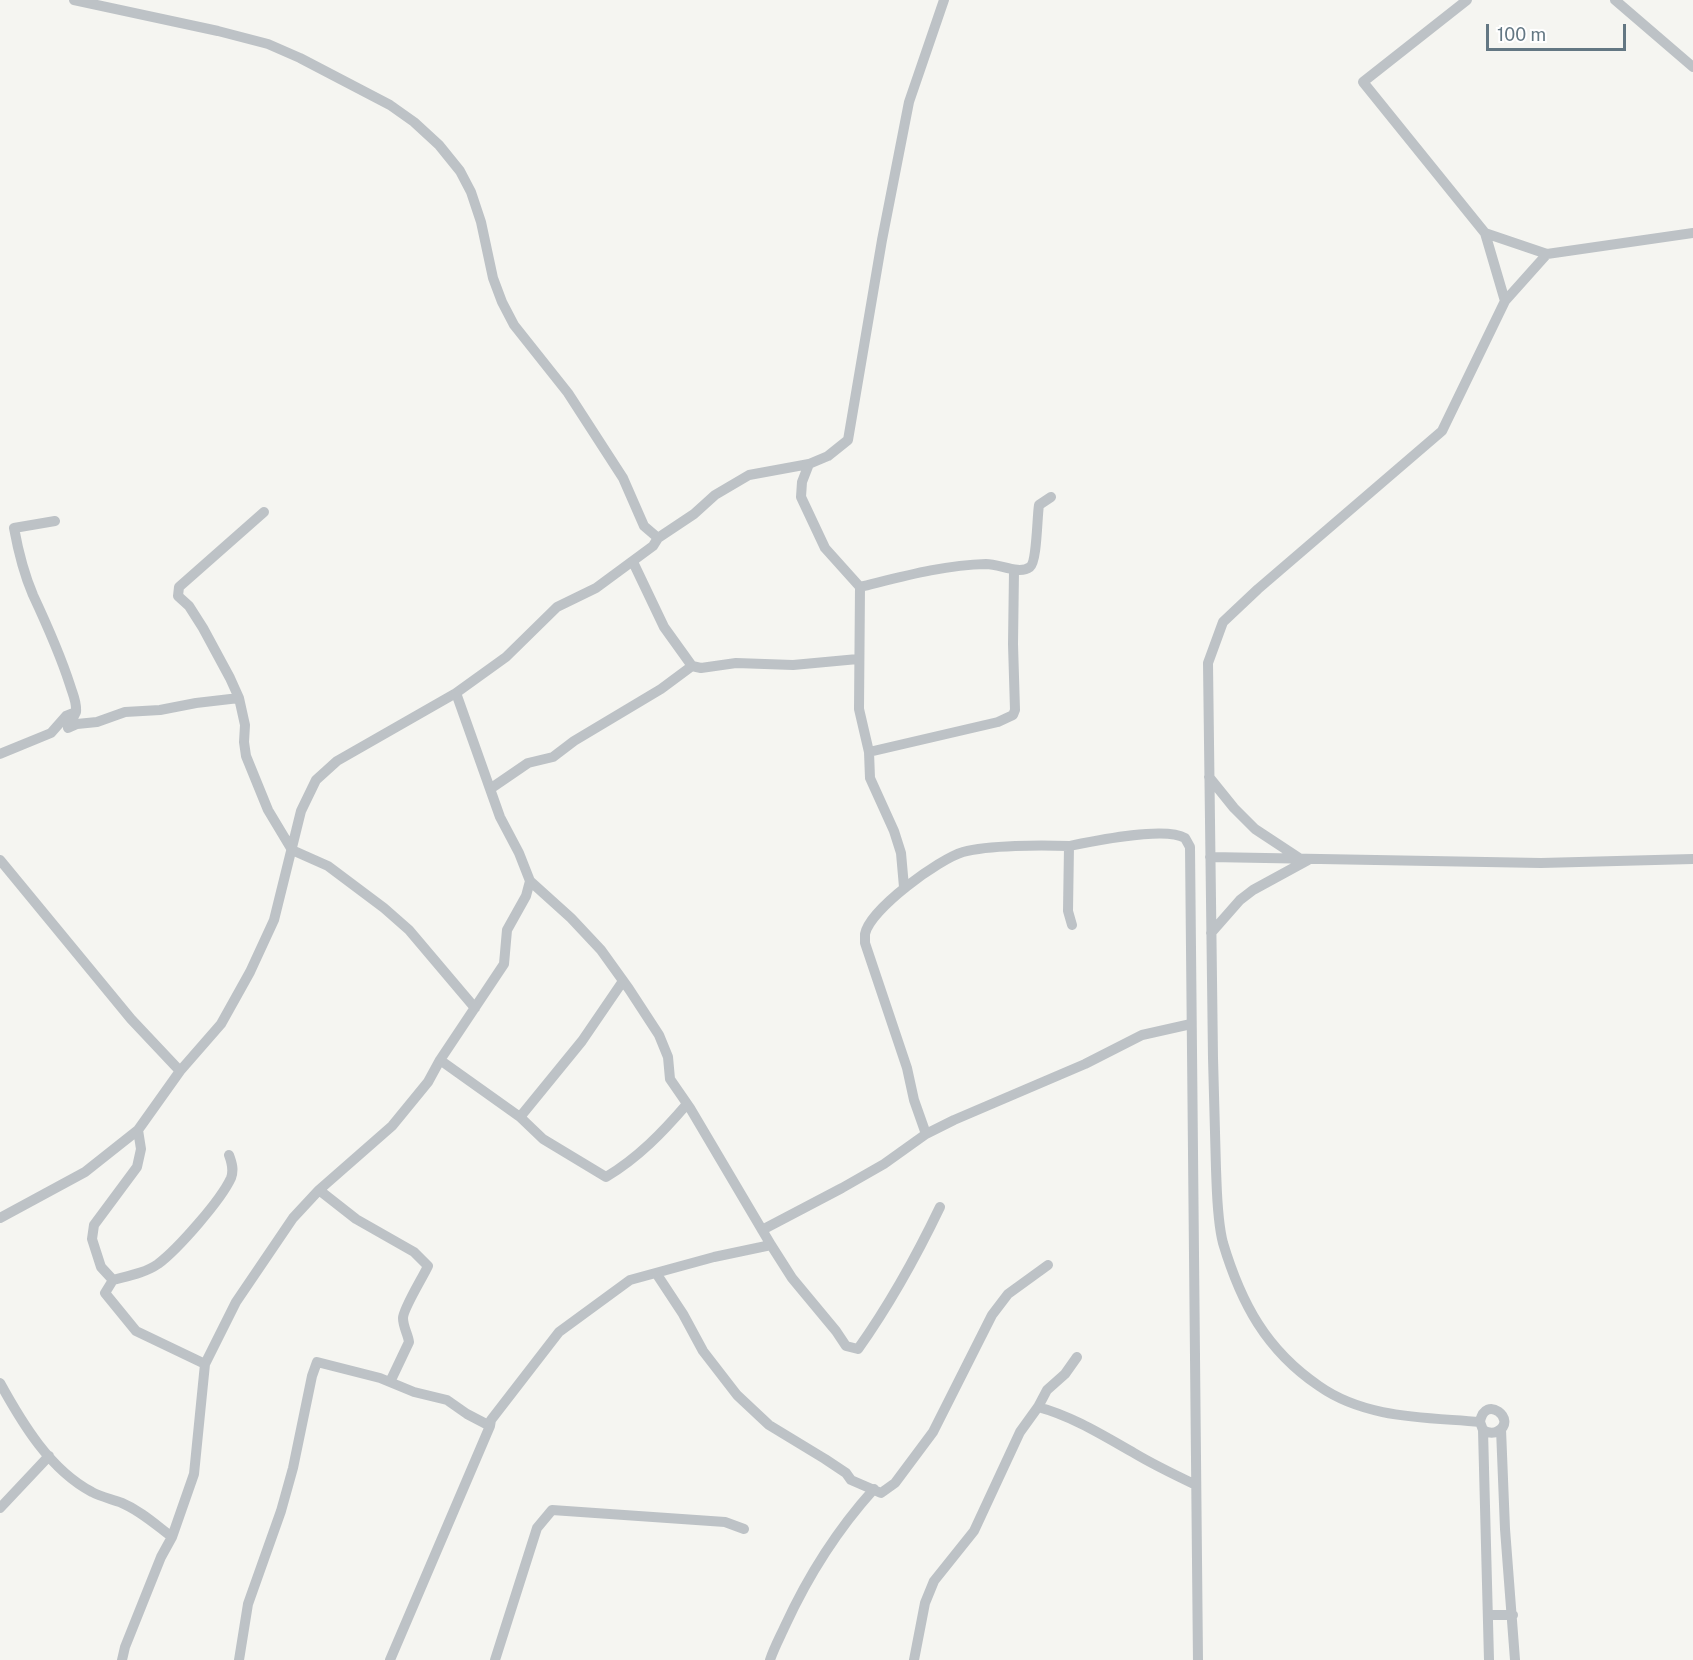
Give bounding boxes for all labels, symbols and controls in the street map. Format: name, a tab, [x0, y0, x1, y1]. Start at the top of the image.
scale bar	[1489, 12, 1628, 50]
text: 100 m	[1497, 24, 1546, 45]

